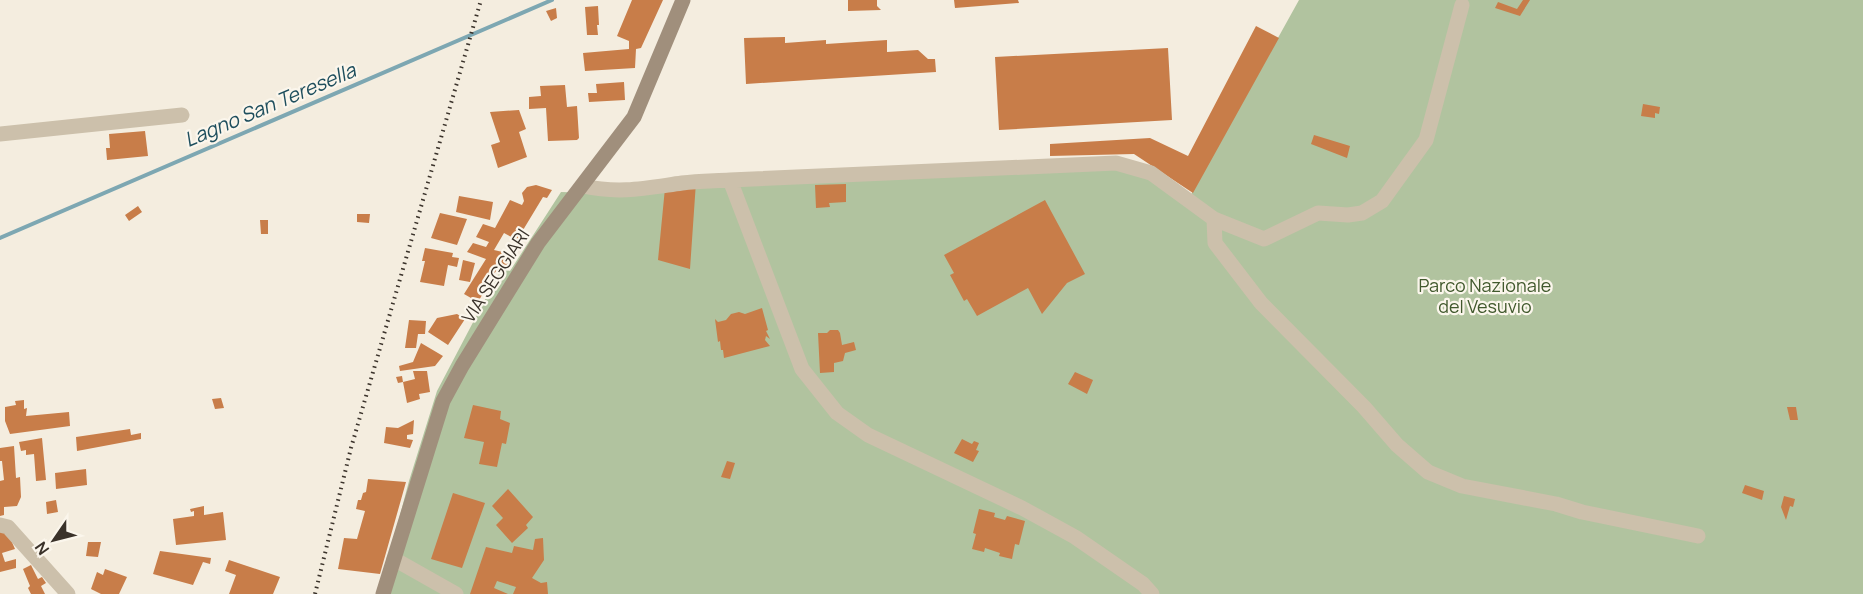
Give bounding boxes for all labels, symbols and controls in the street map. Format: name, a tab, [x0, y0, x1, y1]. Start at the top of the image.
water label: Lagno San Teresella	[180, 56, 360, 153]
street label: VIA SEGGIARI	[456, 224, 534, 327]
park label: Parco Nazionale del Vesuvio	[1419, 273, 1551, 318]
north arrow	[24, 510, 84, 570]
text: N	[29, 538, 54, 560]

